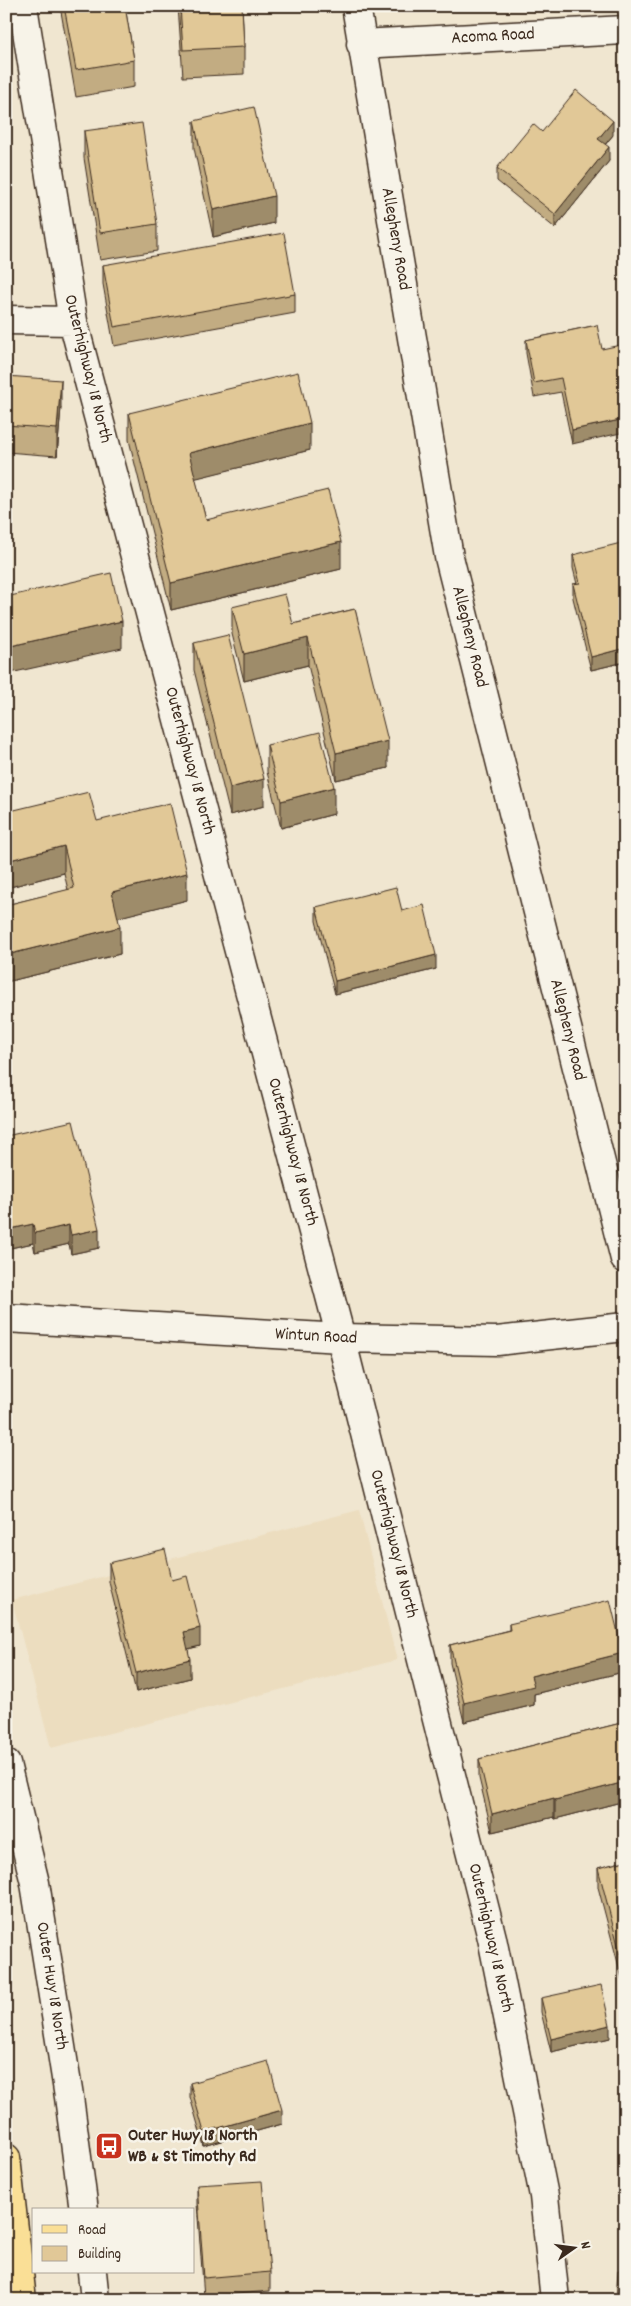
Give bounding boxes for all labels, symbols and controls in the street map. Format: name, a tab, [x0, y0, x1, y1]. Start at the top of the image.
street label: Acoma Road	[451, 22, 535, 52]
street label: Allegheny Road	[374, 186, 416, 292]
street label: Outerhighway 18 North	[56, 292, 118, 446]
street label: Allegheny Road	[444, 584, 494, 690]
street label: Outerhighway 18 North	[157, 684, 221, 838]
street label: Allegheny Road	[542, 977, 592, 1083]
street label: Outerhighway 18 North	[260, 1075, 324, 1229]
street label: Wintun Road	[274, 1322, 358, 1352]
street label: Outerhighway 18 North	[362, 1467, 424, 1621]
street label: Outerhighway 18 North	[461, 1861, 519, 2015]
street label: Outer Hwy 18 North	[29, 1920, 73, 2052]
place label: Outer Hwy 18 North WB & St Timothy Rd	[128, 2124, 257, 2170]
bus stop icon: Outer Hwy 18 North WB & St Timothy Rd	[94, 2131, 124, 2161]
legend	[32, 2208, 195, 2274]
text: Road	[78, 2220, 106, 2242]
north arrow	[548, 2224, 598, 2274]
text: N	[574, 2240, 595, 2251]
text: Building	[78, 2244, 121, 2266]

